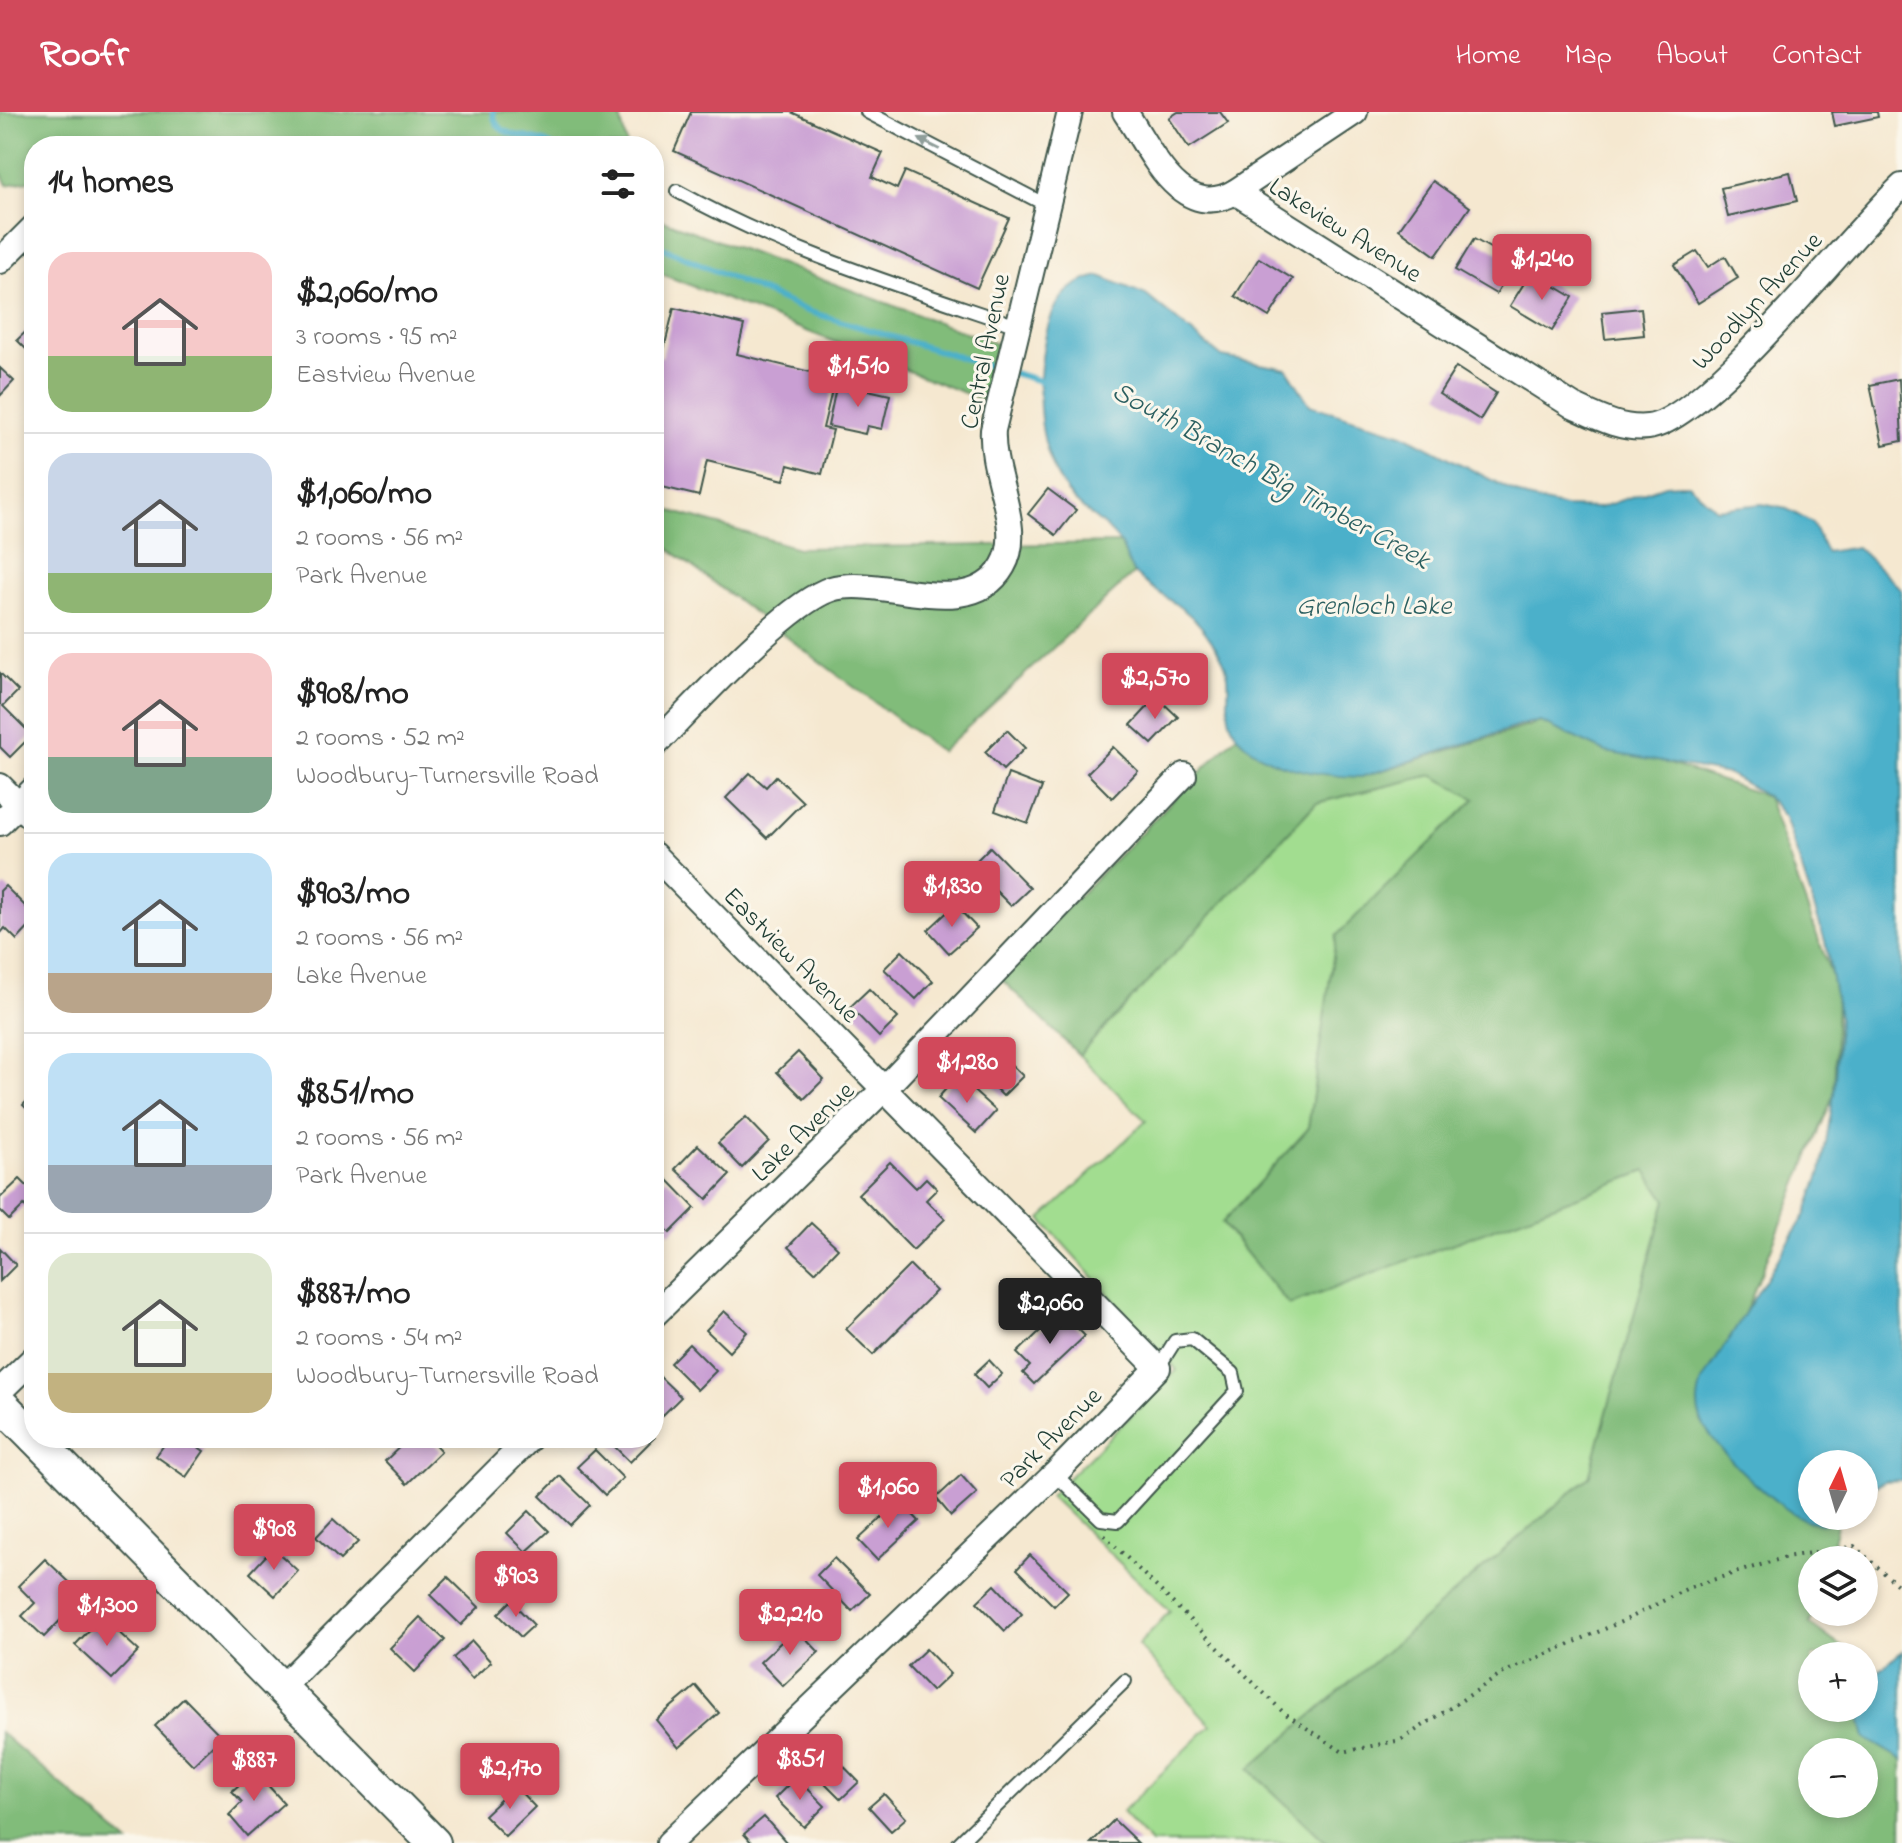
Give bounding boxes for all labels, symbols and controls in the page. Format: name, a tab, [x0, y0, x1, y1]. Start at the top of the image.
text: Roofr	[40, 28, 129, 84]
text: Home	[1455, 36, 1521, 77]
text: Map	[1565, 36, 1612, 77]
text: About	[1656, 36, 1728, 77]
text: Contact	[1772, 36, 1862, 77]
one-way arrow	[918, 138, 941, 151]
text: 14 homes	[48, 159, 174, 209]
icon: filters	[596, 162, 640, 206]
street label: Lakeview Avenue	[1260, 169, 1429, 294]
street label: Woodlyn Avenue	[1684, 224, 1833, 380]
pin: $1,240	[1477, 234, 1607, 302]
text: $1,240	[1510, 241, 1574, 279]
text: $2,060/mo	[296, 269, 438, 319]
street label: Central Avenue	[952, 270, 1022, 433]
icon: home	[112, 284, 208, 380]
text: 3 rooms · 95 m²	[296, 319, 457, 357]
pin: $1,510	[793, 341, 923, 409]
text: $1,510	[827, 348, 889, 386]
text: Eastview Avenue	[296, 357, 475, 395]
water label: South Branch Big Timber Creek	[1104, 372, 1438, 583]
text: $1,060/mo	[296, 470, 432, 520]
icon: home	[112, 485, 208, 581]
text: 2 rooms · 56 m²	[296, 520, 463, 558]
text: Park Avenue	[296, 558, 427, 596]
water label: Grenloch Lake	[1297, 587, 1453, 628]
pin: $2,570	[1090, 653, 1220, 721]
text: $2,570	[1120, 660, 1190, 698]
text: $908/mo	[296, 670, 409, 720]
icon: home	[112, 685, 208, 781]
text: 2 rooms · 52 m²	[296, 720, 465, 758]
text: Woodbury-Turnersville Road	[296, 758, 599, 796]
pin: $1,830	[887, 861, 1017, 929]
text: $1,830	[922, 868, 982, 906]
text: $903/mo	[296, 870, 410, 920]
street label: Eastview Avenue	[713, 879, 867, 1033]
icon: home	[112, 885, 208, 981]
text: 2 rooms · 56 m²	[296, 920, 463, 958]
text: Lake Avenue	[296, 958, 427, 996]
pin: $1,280	[902, 1037, 1032, 1105]
text: $1,280	[936, 1044, 998, 1082]
text: $851/mo	[296, 1070, 414, 1120]
street label: Lake Avenue	[744, 1074, 865, 1192]
icon: home	[112, 1085, 208, 1181]
text: 2 rooms · 56 m²	[296, 1120, 463, 1158]
text: Park Avenue	[296, 1158, 427, 1196]
text: $887/mo	[296, 1270, 411, 1320]
pin: $2,060	[985, 1278, 1115, 1346]
icon: home	[112, 1285, 208, 1381]
text: $2,060	[1016, 1285, 1084, 1323]
text: 2 rooms · 54 m²	[296, 1320, 462, 1358]
text: Woodbury-Turnersville Road	[296, 1358, 599, 1396]
street label: Park Avenue	[992, 1379, 1112, 1499]
north arrow	[1798, 1450, 1878, 1530]
map controls	[1798, 1450, 1878, 1818]
pin: $1,060	[823, 1462, 953, 1530]
text: $1,060	[857, 1469, 919, 1507]
pin: $908	[227, 1504, 321, 1572]
text: $908	[252, 1511, 296, 1549]
button: layers	[1798, 1546, 1878, 1626]
pin: $903	[469, 1551, 563, 1619]
text: $903	[493, 1558, 539, 1596]
pin: $1,300	[42, 1580, 172, 1648]
text: $1,300	[76, 1587, 138, 1625]
pin: $2,210	[725, 1589, 855, 1657]
text: $2,210	[757, 1596, 823, 1634]
button: +	[1798, 1642, 1878, 1722]
pin: $851	[753, 1734, 847, 1802]
pin: $887	[207, 1735, 301, 1803]
button: −	[1798, 1738, 1878, 1818]
text: $851	[776, 1741, 824, 1779]
text: $887	[231, 1742, 277, 1780]
pin: $2,170	[445, 1743, 575, 1811]
text: $2,170	[478, 1750, 542, 1788]

